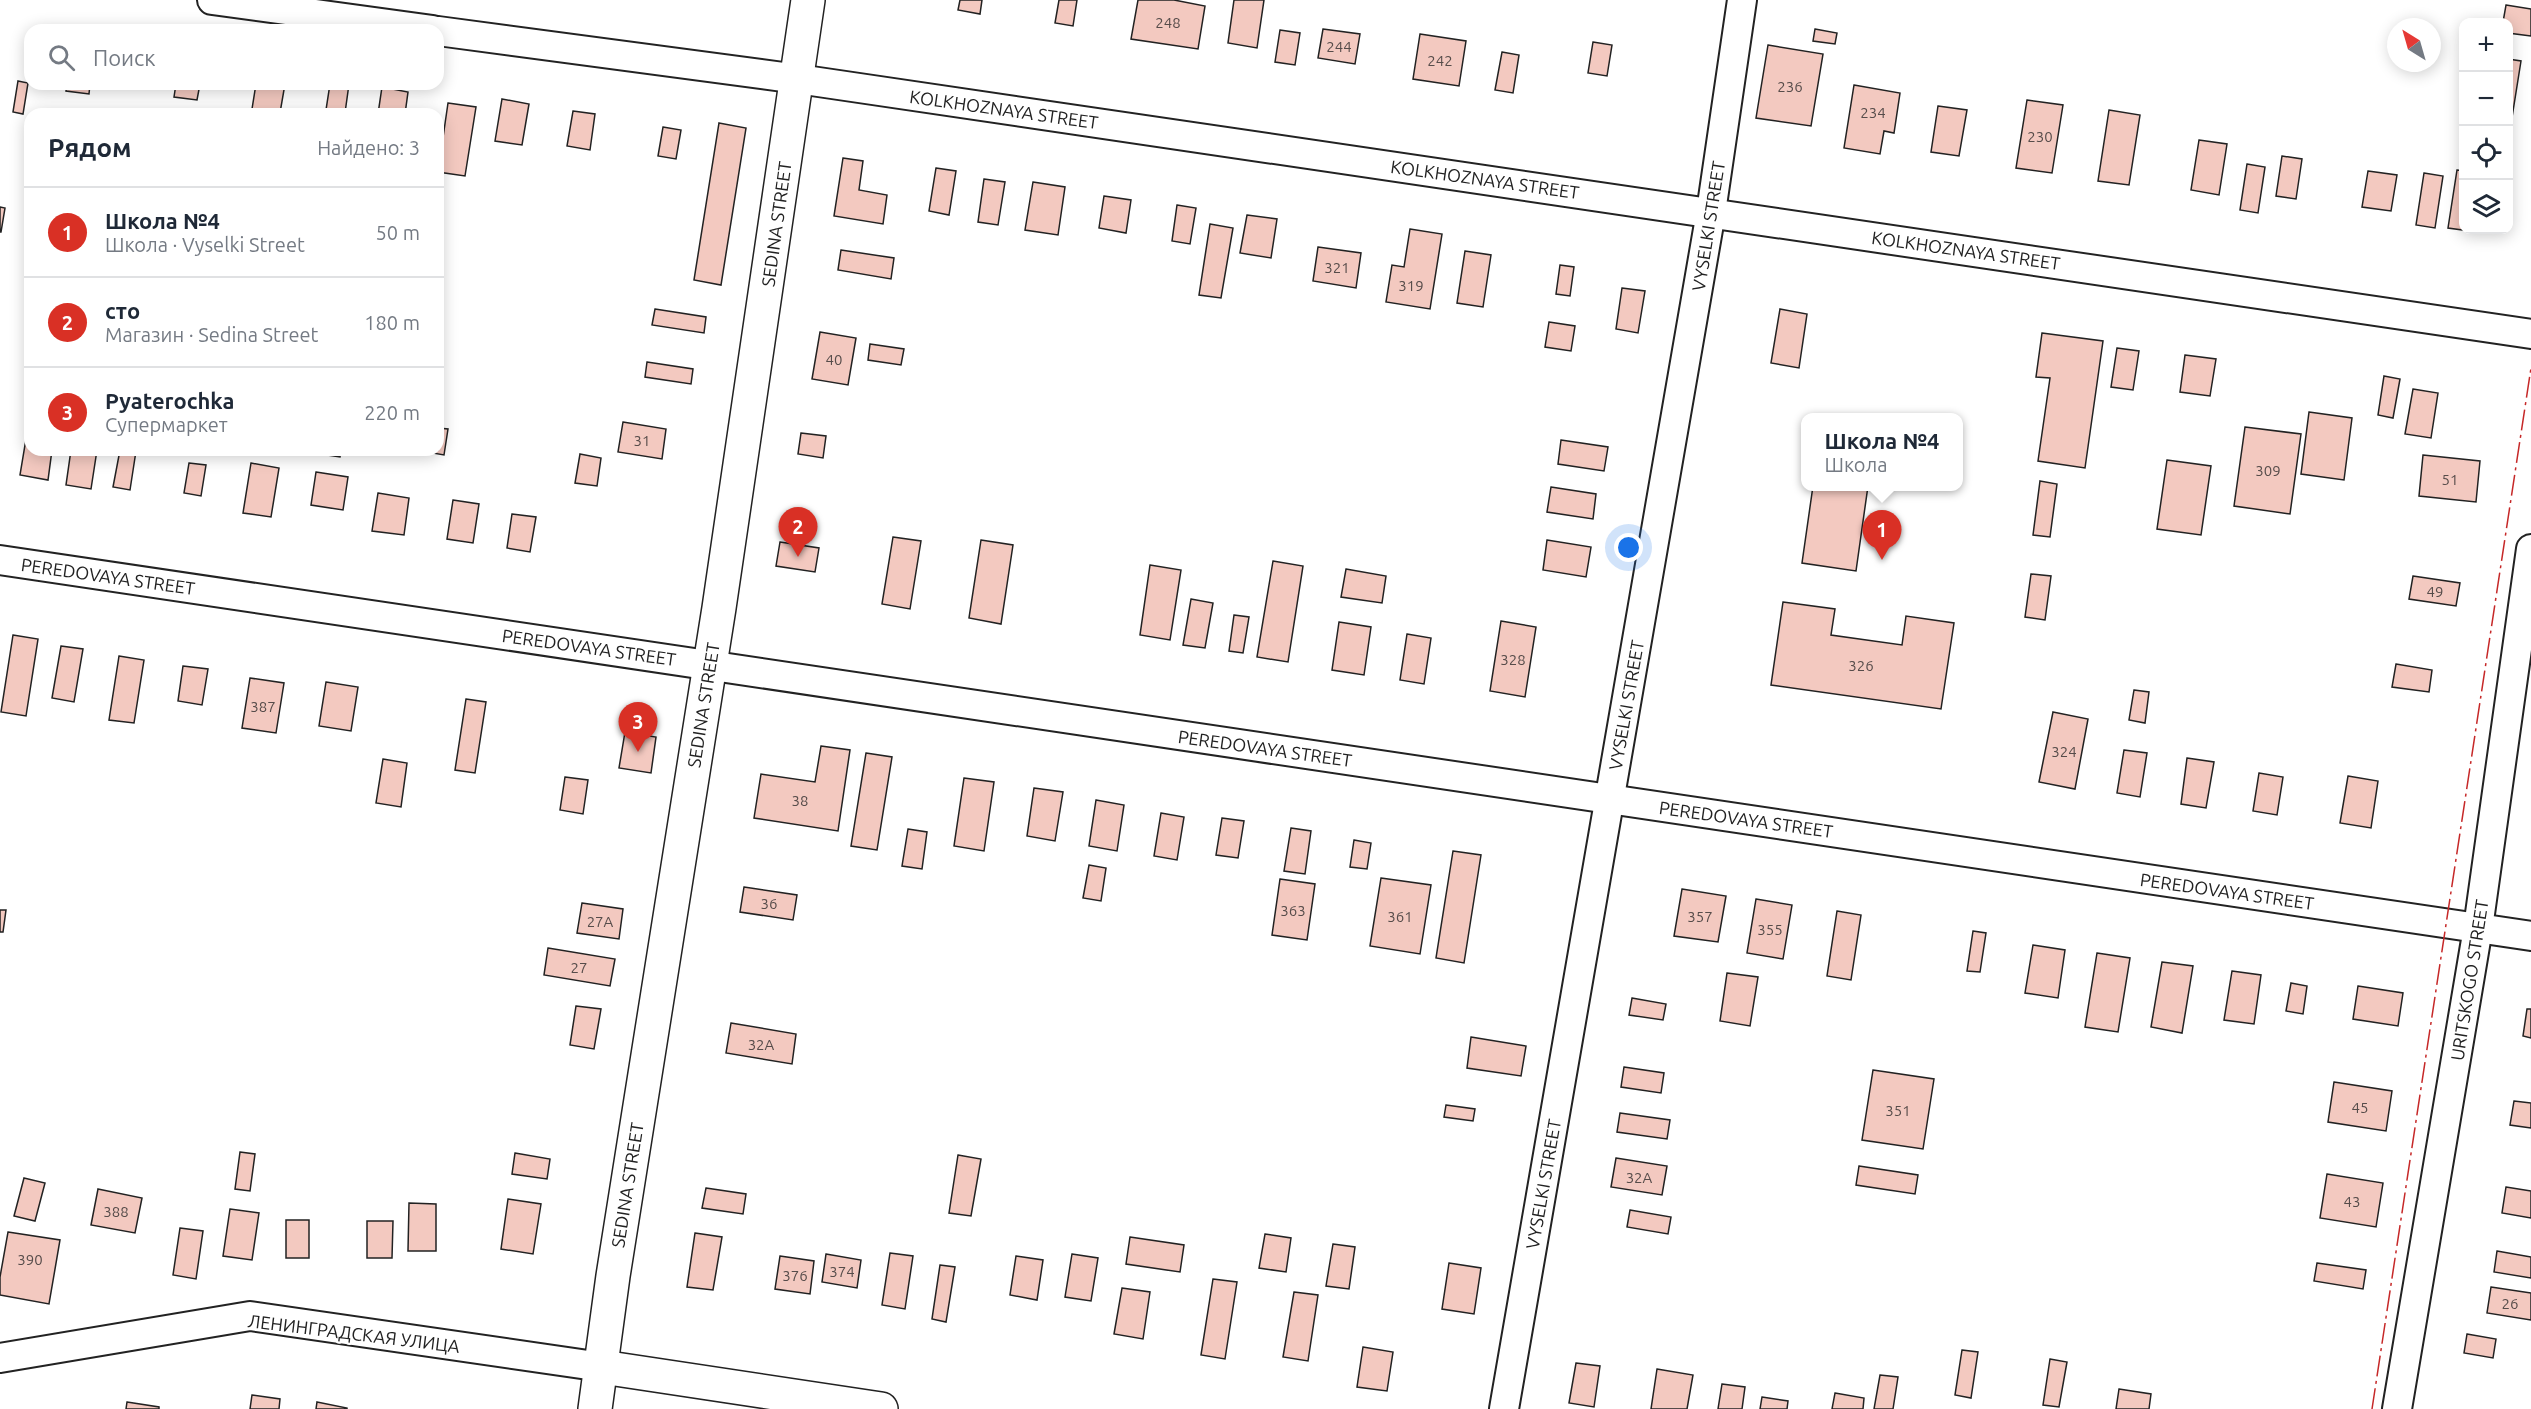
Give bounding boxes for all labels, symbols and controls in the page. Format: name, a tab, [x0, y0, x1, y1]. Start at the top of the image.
house number: 248	[1155, 14, 1181, 31]
north arrow	[2387, 18, 2441, 72]
map controls	[2459, 18, 2513, 234]
button: +	[2459, 18, 2513, 72]
search box	[24, 24, 444, 90]
house number: 244	[1326, 38, 1352, 55]
icon: search	[45, 41, 78, 74]
text: Поиск	[93, 45, 156, 70]
house number: 242	[1427, 52, 1453, 69]
button: −	[2459, 72, 2513, 126]
house number: 236	[1777, 78, 1803, 95]
street label: KOLKHOZNAYA STREET	[908, 86, 1100, 132]
house number: 234	[1860, 104, 1886, 121]
button: locate	[2459, 126, 2513, 180]
house number: 230	[2027, 128, 2053, 145]
text: Рядом	[48, 133, 132, 162]
text: Найдено: 3	[317, 136, 420, 159]
street label: KOLKHOZNAYA STREET	[1389, 156, 1581, 202]
street label: VYSELKI STREET	[1688, 159, 1728, 293]
street label: SEDINA STREET	[757, 160, 795, 288]
button: layers	[2459, 180, 2513, 234]
text: Школа №4	[105, 208, 220, 233]
text: 1	[62, 221, 73, 244]
text: 50 m	[376, 221, 420, 244]
street label: KOLKHOZNAYA STREET	[1870, 227, 2062, 273]
text: Школа · Vyselki Street	[105, 233, 305, 256]
house number: 321	[1324, 259, 1350, 276]
house number: 319	[1398, 277, 1424, 294]
text: сто	[105, 298, 140, 323]
text: 2	[62, 311, 73, 334]
text: 180 m	[364, 311, 420, 334]
text: Магазин · Sedina Street	[105, 323, 318, 346]
house number: 40	[826, 351, 842, 368]
text: Pyaterochka	[105, 388, 235, 413]
text: 3	[62, 401, 73, 424]
text: 220 m	[364, 401, 420, 424]
text: Супермаркет	[105, 413, 228, 436]
popup	[1801, 413, 1963, 491]
text: Школа №4	[1825, 428, 1939, 453]
house number: 31	[634, 432, 650, 449]
text: Школа	[1825, 453, 1888, 476]
house number: 309	[2255, 462, 2281, 479]
house number: 51	[2442, 471, 2458, 488]
pin: 2	[778, 508, 818, 557]
pin: 1	[1862, 510, 1902, 560]
your location	[1614, 533, 1643, 562]
street label: PEREDOVAYA STREET	[20, 554, 196, 598]
house number: 49	[2427, 583, 2443, 600]
street label: PEREDOVAYA STREET	[501, 625, 677, 669]
street label: VYSELKI STREET	[1605, 638, 1647, 772]
street label: SEDINA STREET	[683, 641, 723, 769]
house number: 328	[1500, 651, 1526, 668]
house number: 326	[1848, 657, 1874, 674]
house number: 387	[250, 698, 276, 715]
pin: 3	[618, 702, 658, 752]
street label: PEREDOVAYA STREET	[1177, 726, 1353, 770]
house number: 324	[2051, 743, 2077, 760]
house number: 38	[792, 792, 808, 809]
street label: PEREDOVAYA STREET	[1658, 797, 1834, 841]
street label: PEREDOVAYA STREET	[2139, 869, 2315, 913]
house number: 36	[761, 895, 777, 912]
street label: URITSKOGO STREET	[2446, 898, 2492, 1062]
house number: 363	[1280, 902, 1306, 919]
house number: 361	[1387, 908, 1413, 925]
house number: 357	[1687, 908, 1713, 925]
house number: 27А	[587, 913, 614, 930]
house number: 355	[1757, 921, 1783, 938]
house number: 27	[571, 959, 587, 976]
house number: 32А	[748, 1036, 775, 1053]
house number: 45	[2352, 1099, 2368, 1116]
house number: 351	[1885, 1102, 1911, 1119]
street label: VYSELKI STREET	[1522, 1117, 1564, 1251]
street label: SEDINA STREET	[607, 1121, 647, 1249]
house number: 32А	[1626, 1169, 1653, 1186]
house number: 43	[2344, 1193, 2360, 1210]
house number: 388	[103, 1203, 129, 1220]
house number: 390	[17, 1251, 43, 1268]
house number: 374	[829, 1263, 855, 1280]
house number: 376	[782, 1267, 808, 1284]
house number: 26	[2502, 1295, 2518, 1312]
street label: ЛЕНИНГРАДСКАЯ УЛИЦА	[247, 1310, 461, 1356]

